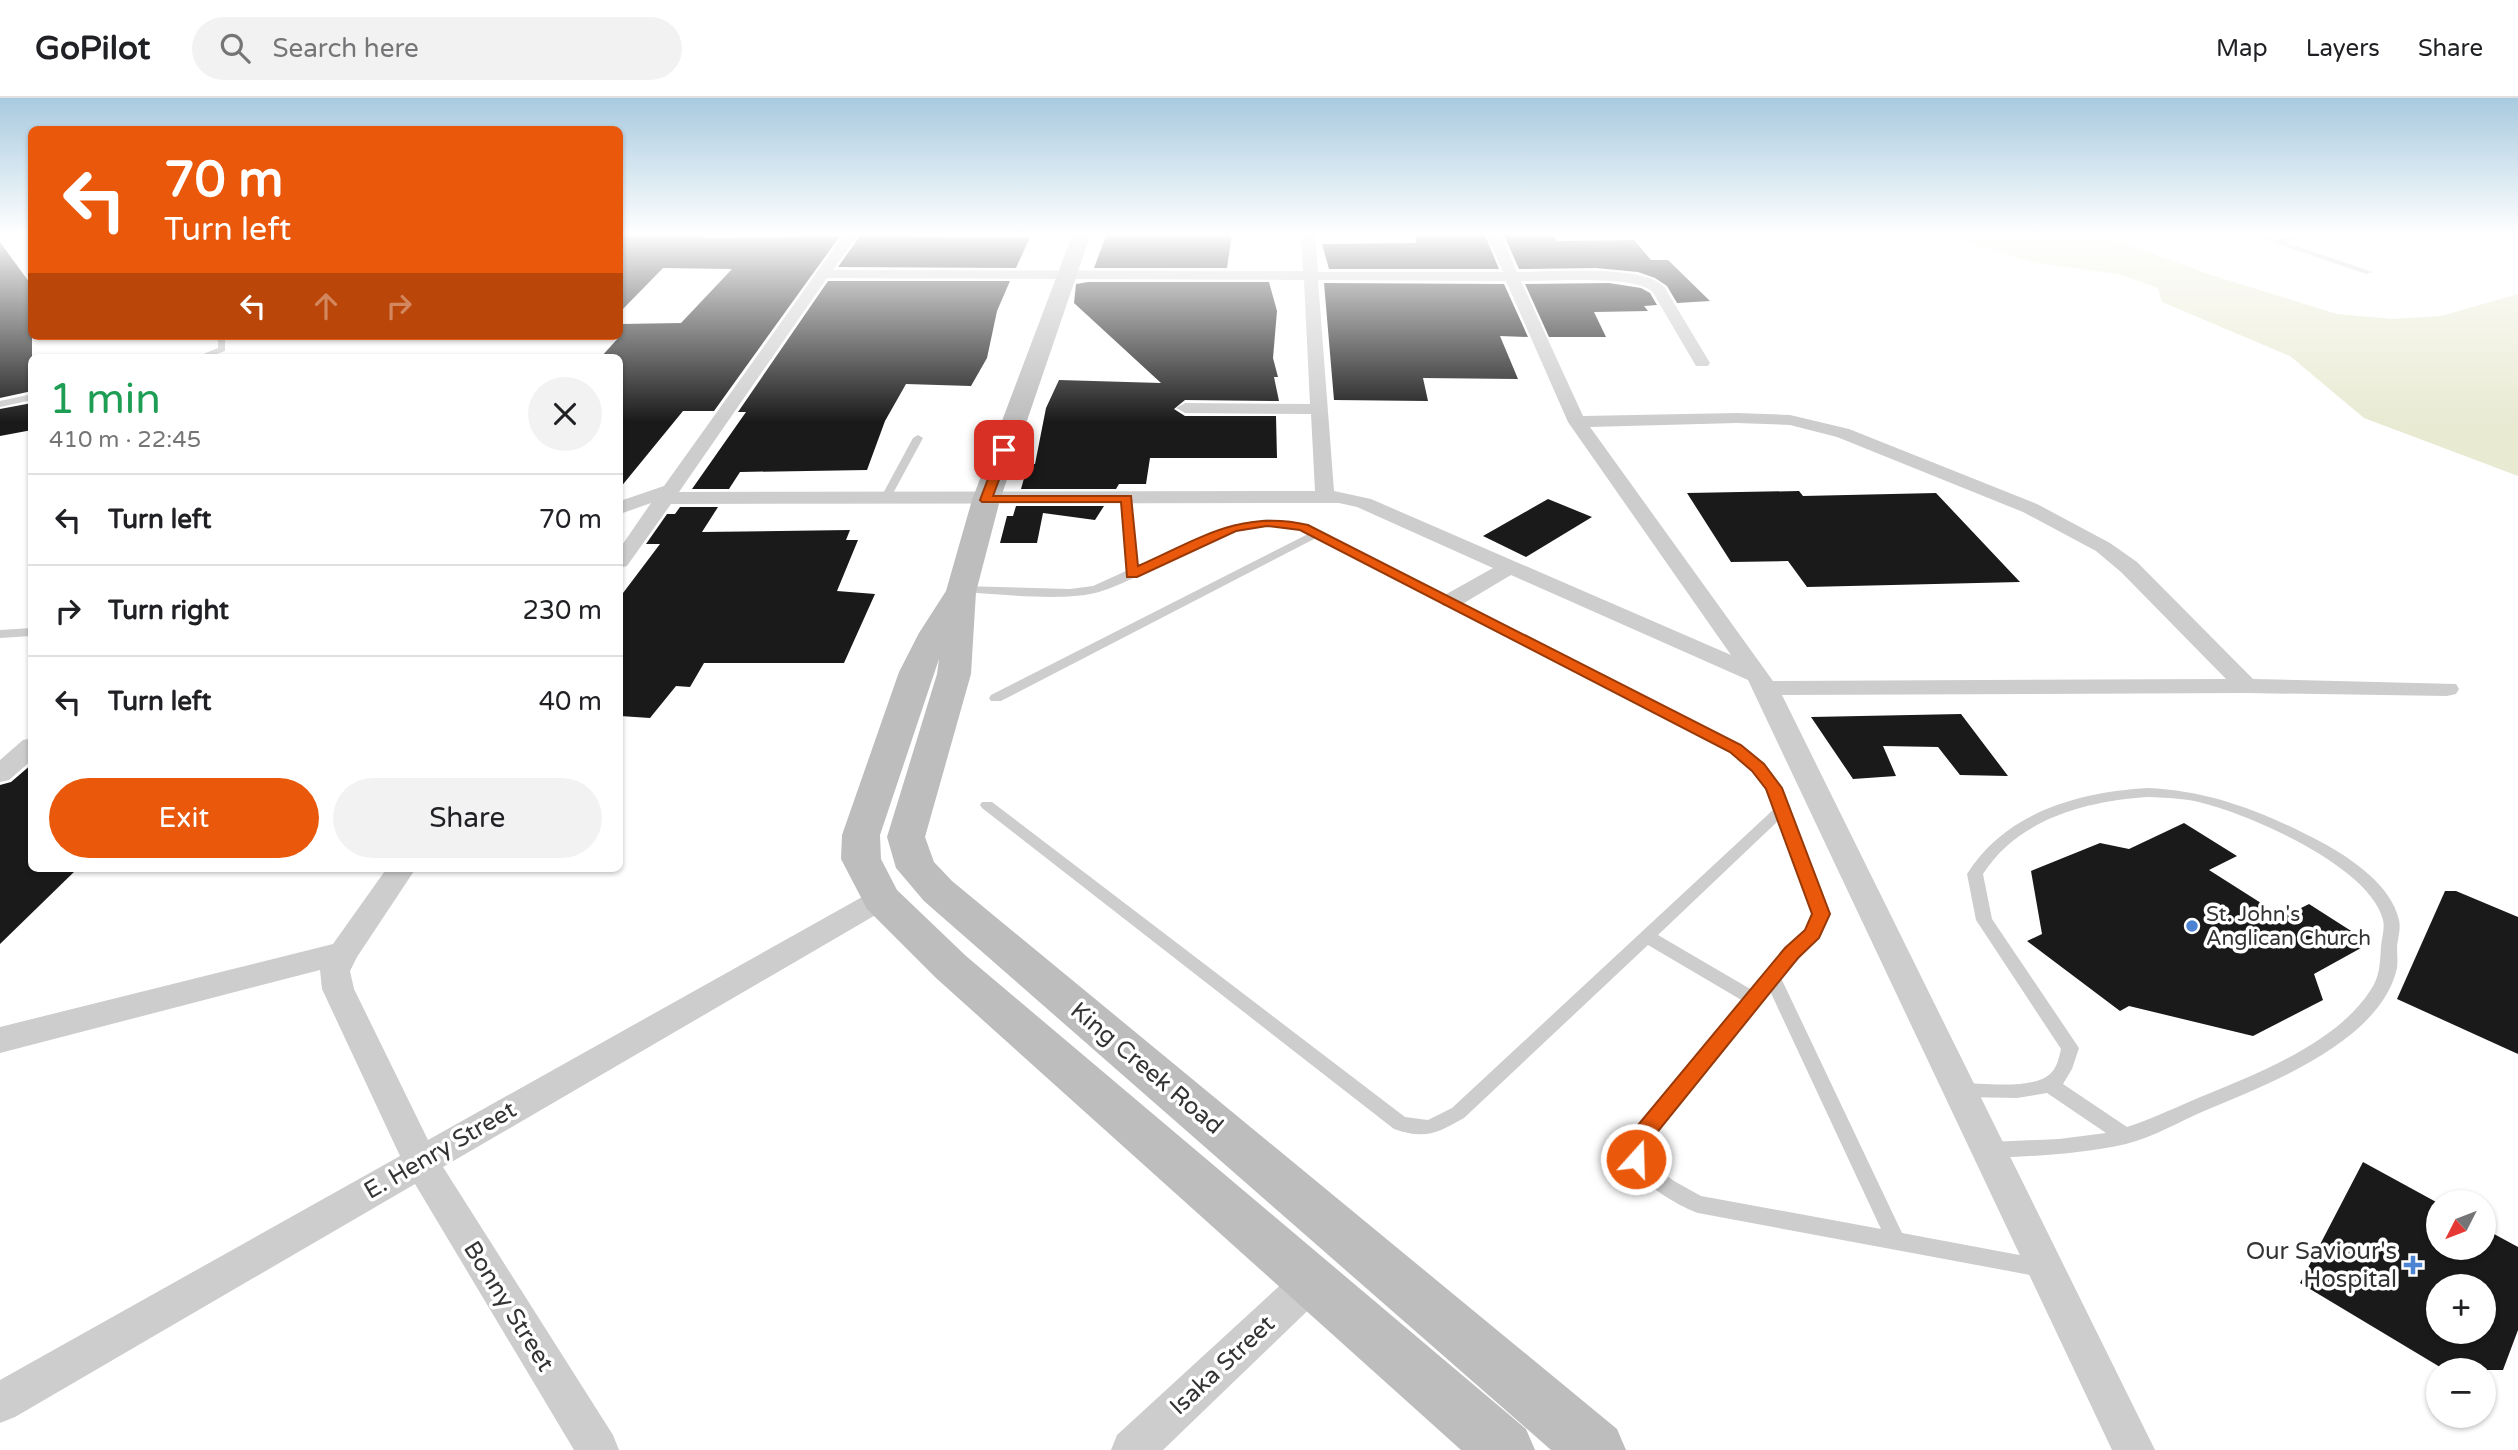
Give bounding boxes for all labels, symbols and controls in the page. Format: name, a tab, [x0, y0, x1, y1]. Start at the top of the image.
search box	[192, 17, 682, 80]
text: GoPilot	[35, 29, 150, 68]
icon: search	[216, 29, 254, 67]
text: Search here	[272, 33, 419, 64]
text: Map	[2216, 34, 2268, 63]
text: Layers	[2306, 34, 2380, 63]
text: Share	[2418, 34, 2483, 63]
text: 70 m	[164, 151, 283, 210]
icon: left	[49, 154, 140, 245]
text: Turn left	[164, 211, 291, 249]
icon: left	[234, 287, 272, 325]
icon: ahead	[307, 287, 345, 325]
icon: right	[380, 287, 418, 325]
text: 1 min	[49, 374, 161, 425]
button: close	[528, 377, 602, 451]
pin	[974, 420, 1034, 480]
text: 410 m · 22:45	[49, 426, 201, 454]
icon: arrive	[985, 431, 1023, 469]
icon: left	[49, 501, 87, 539]
text: Turn left	[108, 504, 211, 535]
text: 70 m	[539, 504, 602, 535]
icon: right	[49, 592, 87, 630]
text: Turn right	[108, 595, 229, 626]
text: 230 m	[522, 595, 602, 626]
icon: left	[49, 683, 87, 721]
text: Turn left	[108, 686, 211, 717]
text: 40 m	[539, 686, 602, 717]
button: Exit	[49, 778, 319, 858]
button: Share	[333, 778, 602, 858]
place label: St. John's Anglican Church	[2206, 902, 2371, 951]
marker: St. John's Anglican Church	[2184, 918, 2200, 934]
street label: King Creek Road	[1065, 996, 1229, 1141]
street label: E. Henry Street	[359, 1095, 521, 1206]
position arrow	[1599, 1122, 1673, 1196]
north arrow	[2426, 1190, 2496, 1260]
map controls	[2426, 1190, 2496, 1428]
street label: Bonny Street	[457, 1236, 560, 1377]
place label: Our Saviour's Hospital	[2246, 1237, 2397, 1294]
marker: Our Saviour's Hospital	[2403, 1255, 2423, 1275]
button: +	[2426, 1274, 2496, 1344]
street label: Isaka Street	[1164, 1309, 1281, 1421]
button: −	[2426, 1358, 2496, 1428]

